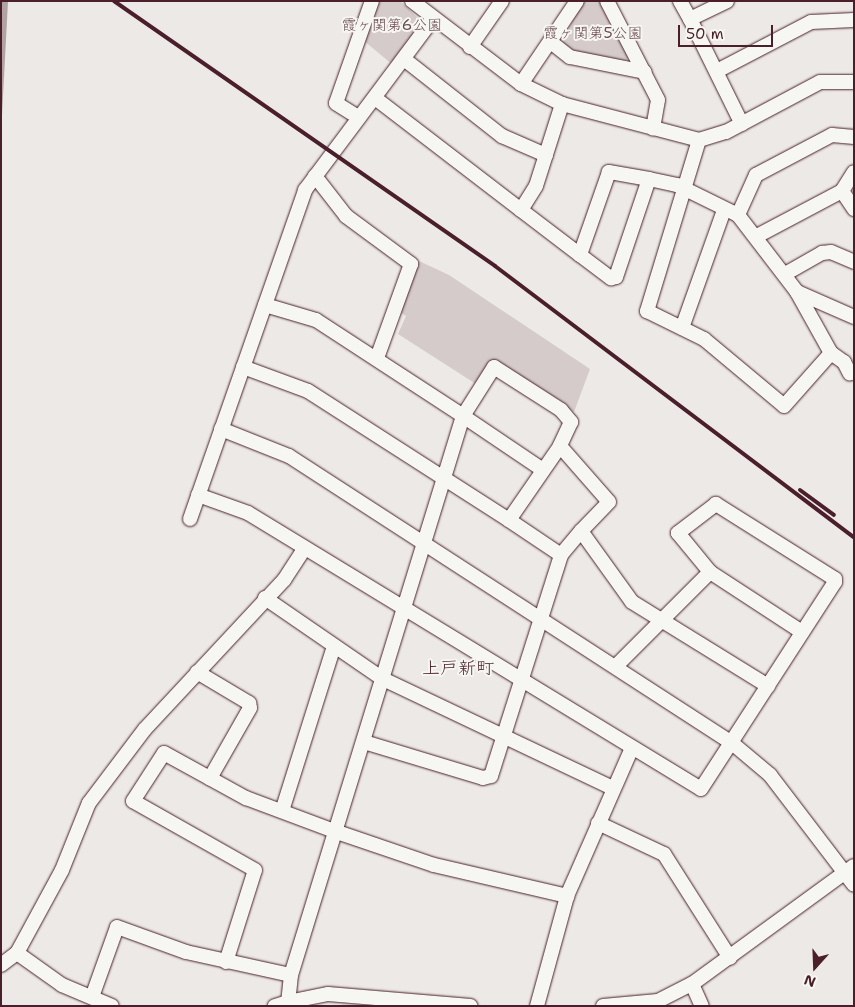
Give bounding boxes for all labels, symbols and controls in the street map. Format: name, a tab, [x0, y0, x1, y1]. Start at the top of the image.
scale bar	[680, 15, 775, 47]
park label: 霞ヶ関第6公園	[342, 17, 442, 35]
text: 50 m	[686, 24, 724, 44]
park label: 霞ヶ関第5公園	[543, 25, 643, 43]
district label: 上戸新町	[422, 657, 494, 679]
north arrow	[790, 942, 840, 992]
text: N	[802, 971, 818, 991]

